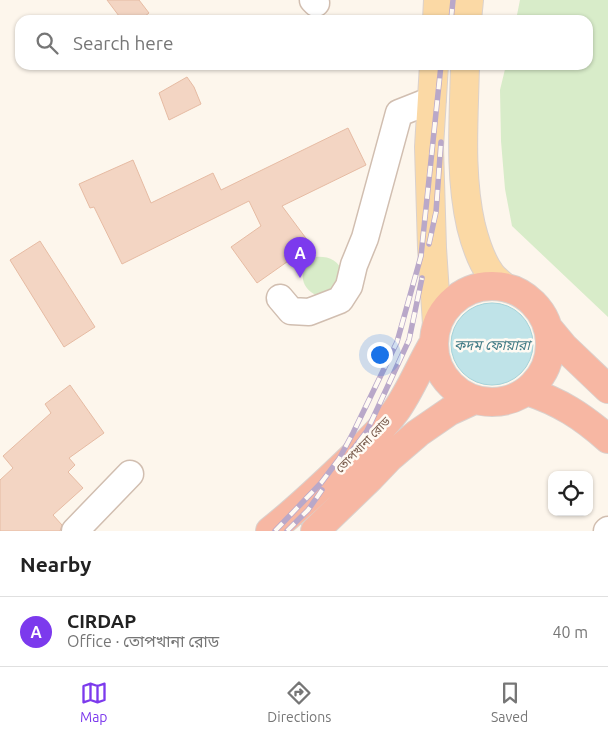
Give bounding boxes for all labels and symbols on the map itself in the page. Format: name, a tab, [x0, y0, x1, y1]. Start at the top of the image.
pin: A	[284, 237, 316, 278]
water label: কদম ফোয়ারা	[454, 337, 533, 353]
your location	[367, 342, 393, 368]
street label: তোপখানা রোড	[333, 414, 393, 475]

